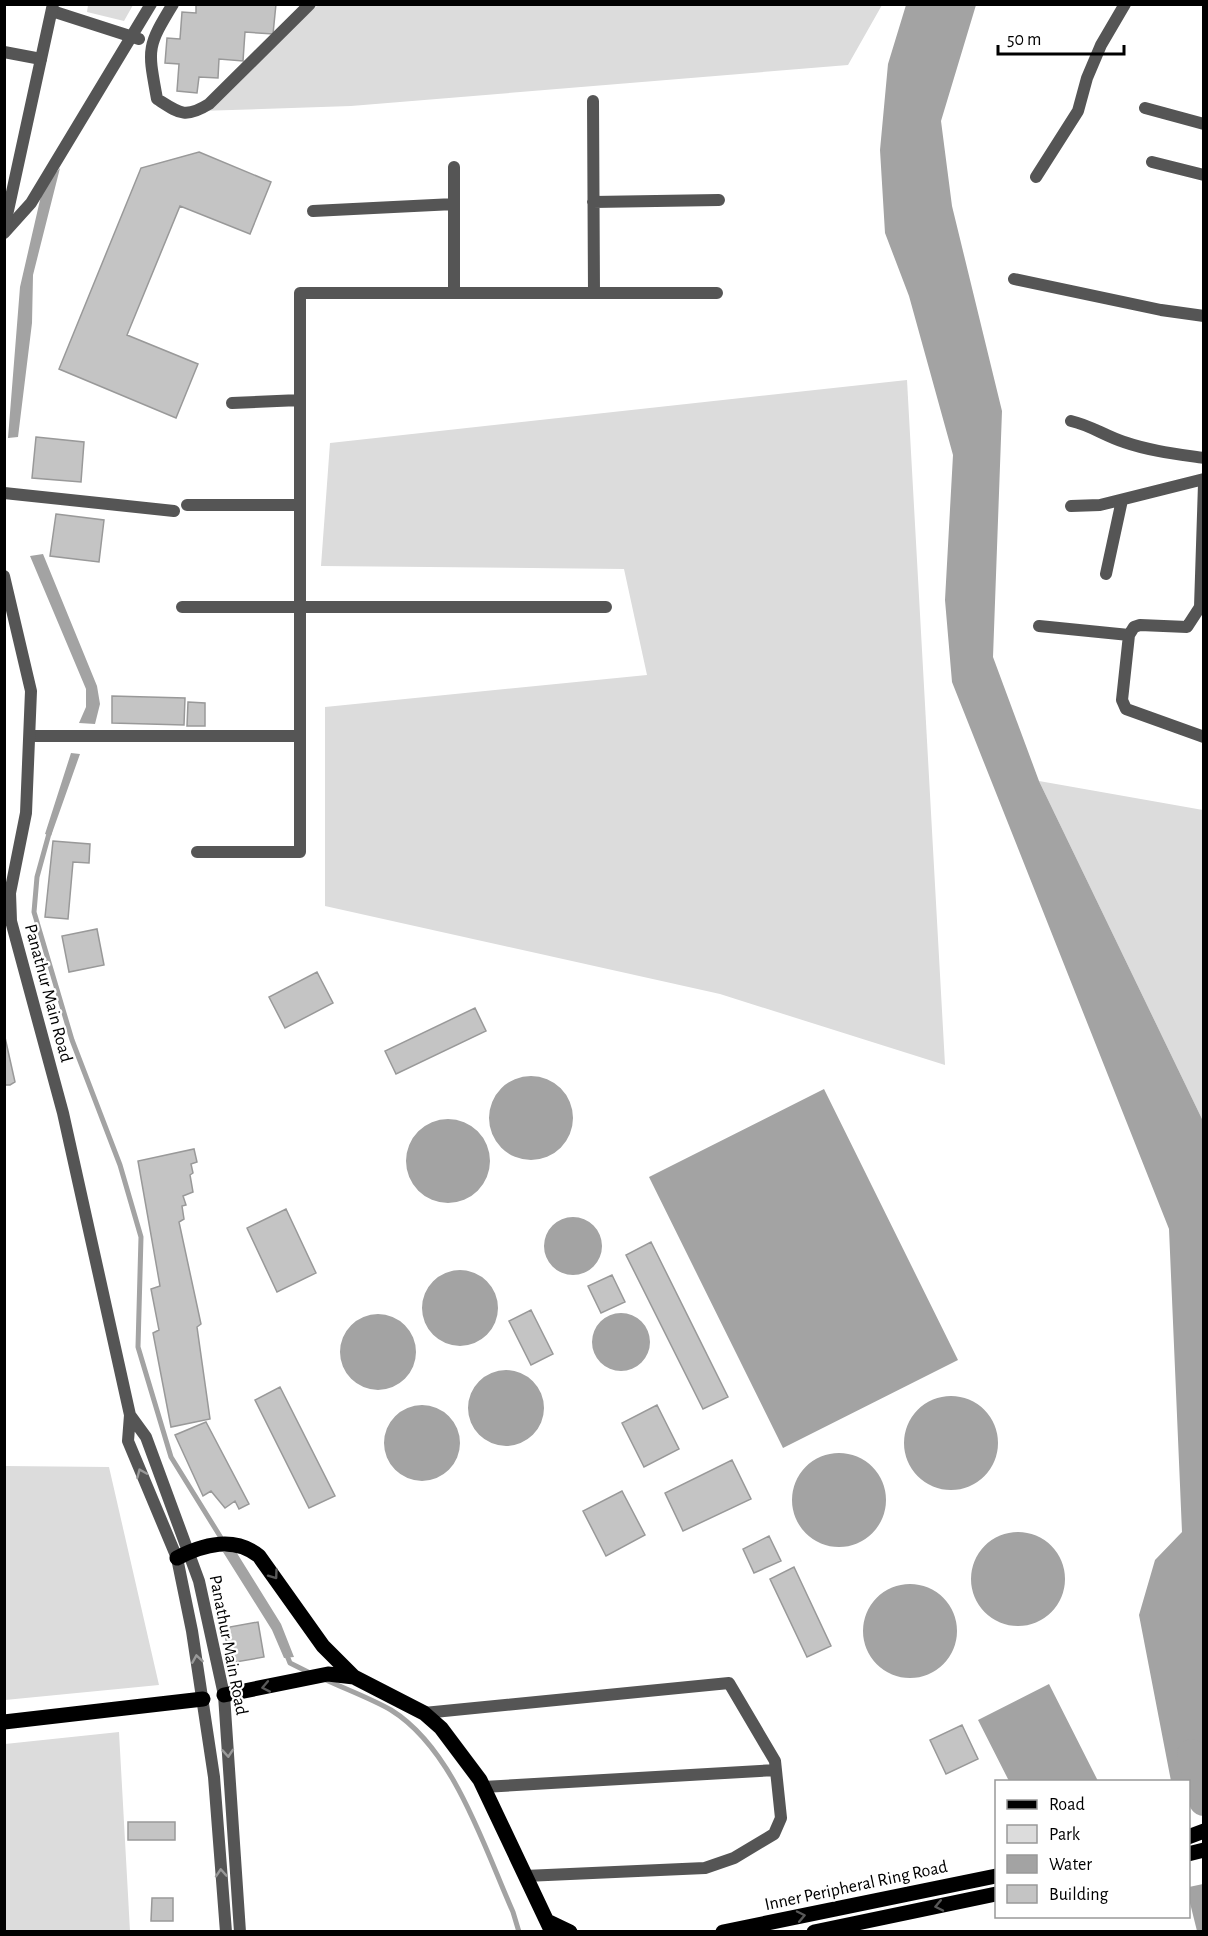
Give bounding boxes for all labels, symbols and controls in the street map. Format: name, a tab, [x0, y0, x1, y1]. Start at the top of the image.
scale bar	[998, 18, 1124, 56]
text: 50 m	[1007, 31, 1041, 49]
street label: Panathur Main Road	[21, 922, 75, 1064]
one-way arrow	[136, 1468, 148, 1479]
one-way arrow	[267, 1569, 278, 1580]
street label: Panathur Main Road	[206, 1574, 250, 1717]
one-way arrow	[191, 1654, 203, 1663]
one-way arrow	[261, 1680, 271, 1693]
one-way arrow	[221, 1749, 234, 1758]
legend	[995, 1780, 1190, 1918]
text: Road	[1049, 1796, 1085, 1814]
text: Park	[1049, 1826, 1081, 1844]
text: Water	[1049, 1856, 1092, 1874]
street label: Inner Peripheral Ring Road	[763, 1858, 949, 1914]
one-way arrow	[215, 1869, 228, 1878]
text: Building	[1049, 1886, 1109, 1904]
one-way arrow	[934, 1899, 944, 1912]
one-way arrow	[796, 1910, 806, 1923]

